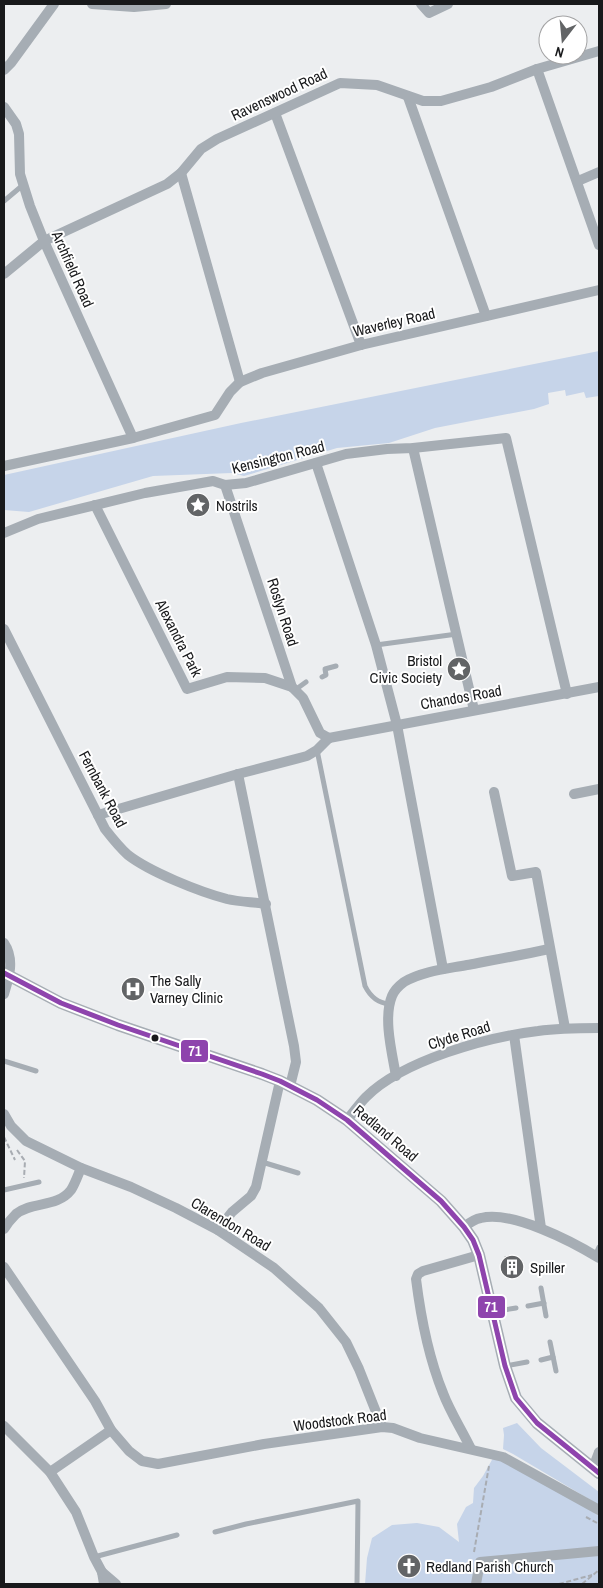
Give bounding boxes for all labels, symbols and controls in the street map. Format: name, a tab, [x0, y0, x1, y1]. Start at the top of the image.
north arrow	[538, 15, 588, 65]
text: N	[553, 43, 566, 62]
street label: Ravenswood Road	[227, 63, 331, 125]
street label: Archfield Road	[46, 227, 99, 310]
street label: Waverley Road	[351, 302, 437, 342]
street label: Kensington Road	[229, 435, 327, 479]
place icon: Nostrils	[185, 492, 211, 518]
place label: Nostrils	[216, 495, 258, 516]
street label: Roslyn Road	[262, 575, 304, 649]
street label: Alexandra Park	[150, 595, 208, 681]
place label: Bristol Civic Society	[370, 650, 443, 688]
place icon: Bristol Civic Society	[446, 656, 472, 682]
street label: Chandos Road	[419, 680, 503, 714]
street label: Fernbank Road	[74, 747, 132, 831]
place label: The Sally Varney Clinic	[150, 970, 223, 1008]
hospital icon: The Sally Varney Clinic	[120, 976, 146, 1002]
street label: Clyde Road	[425, 1016, 493, 1054]
unlabelled marker	[150, 1033, 160, 1043]
line badge: 71	[180, 1039, 209, 1063]
text: 71	[189, 1042, 202, 1060]
street label: Redland Road	[349, 1100, 423, 1166]
street label: Clarendon Road	[187, 1192, 275, 1256]
building icon: Spiller	[499, 1254, 525, 1280]
place label: Spiller	[530, 1257, 565, 1278]
line badge: 71	[477, 1295, 506, 1319]
text: 71	[485, 1298, 498, 1316]
street label: Woodstock Road	[292, 1404, 388, 1436]
church icon: Redland Parish Church	[396, 1553, 422, 1579]
place label: Redland Parish Church	[426, 1556, 554, 1577]

